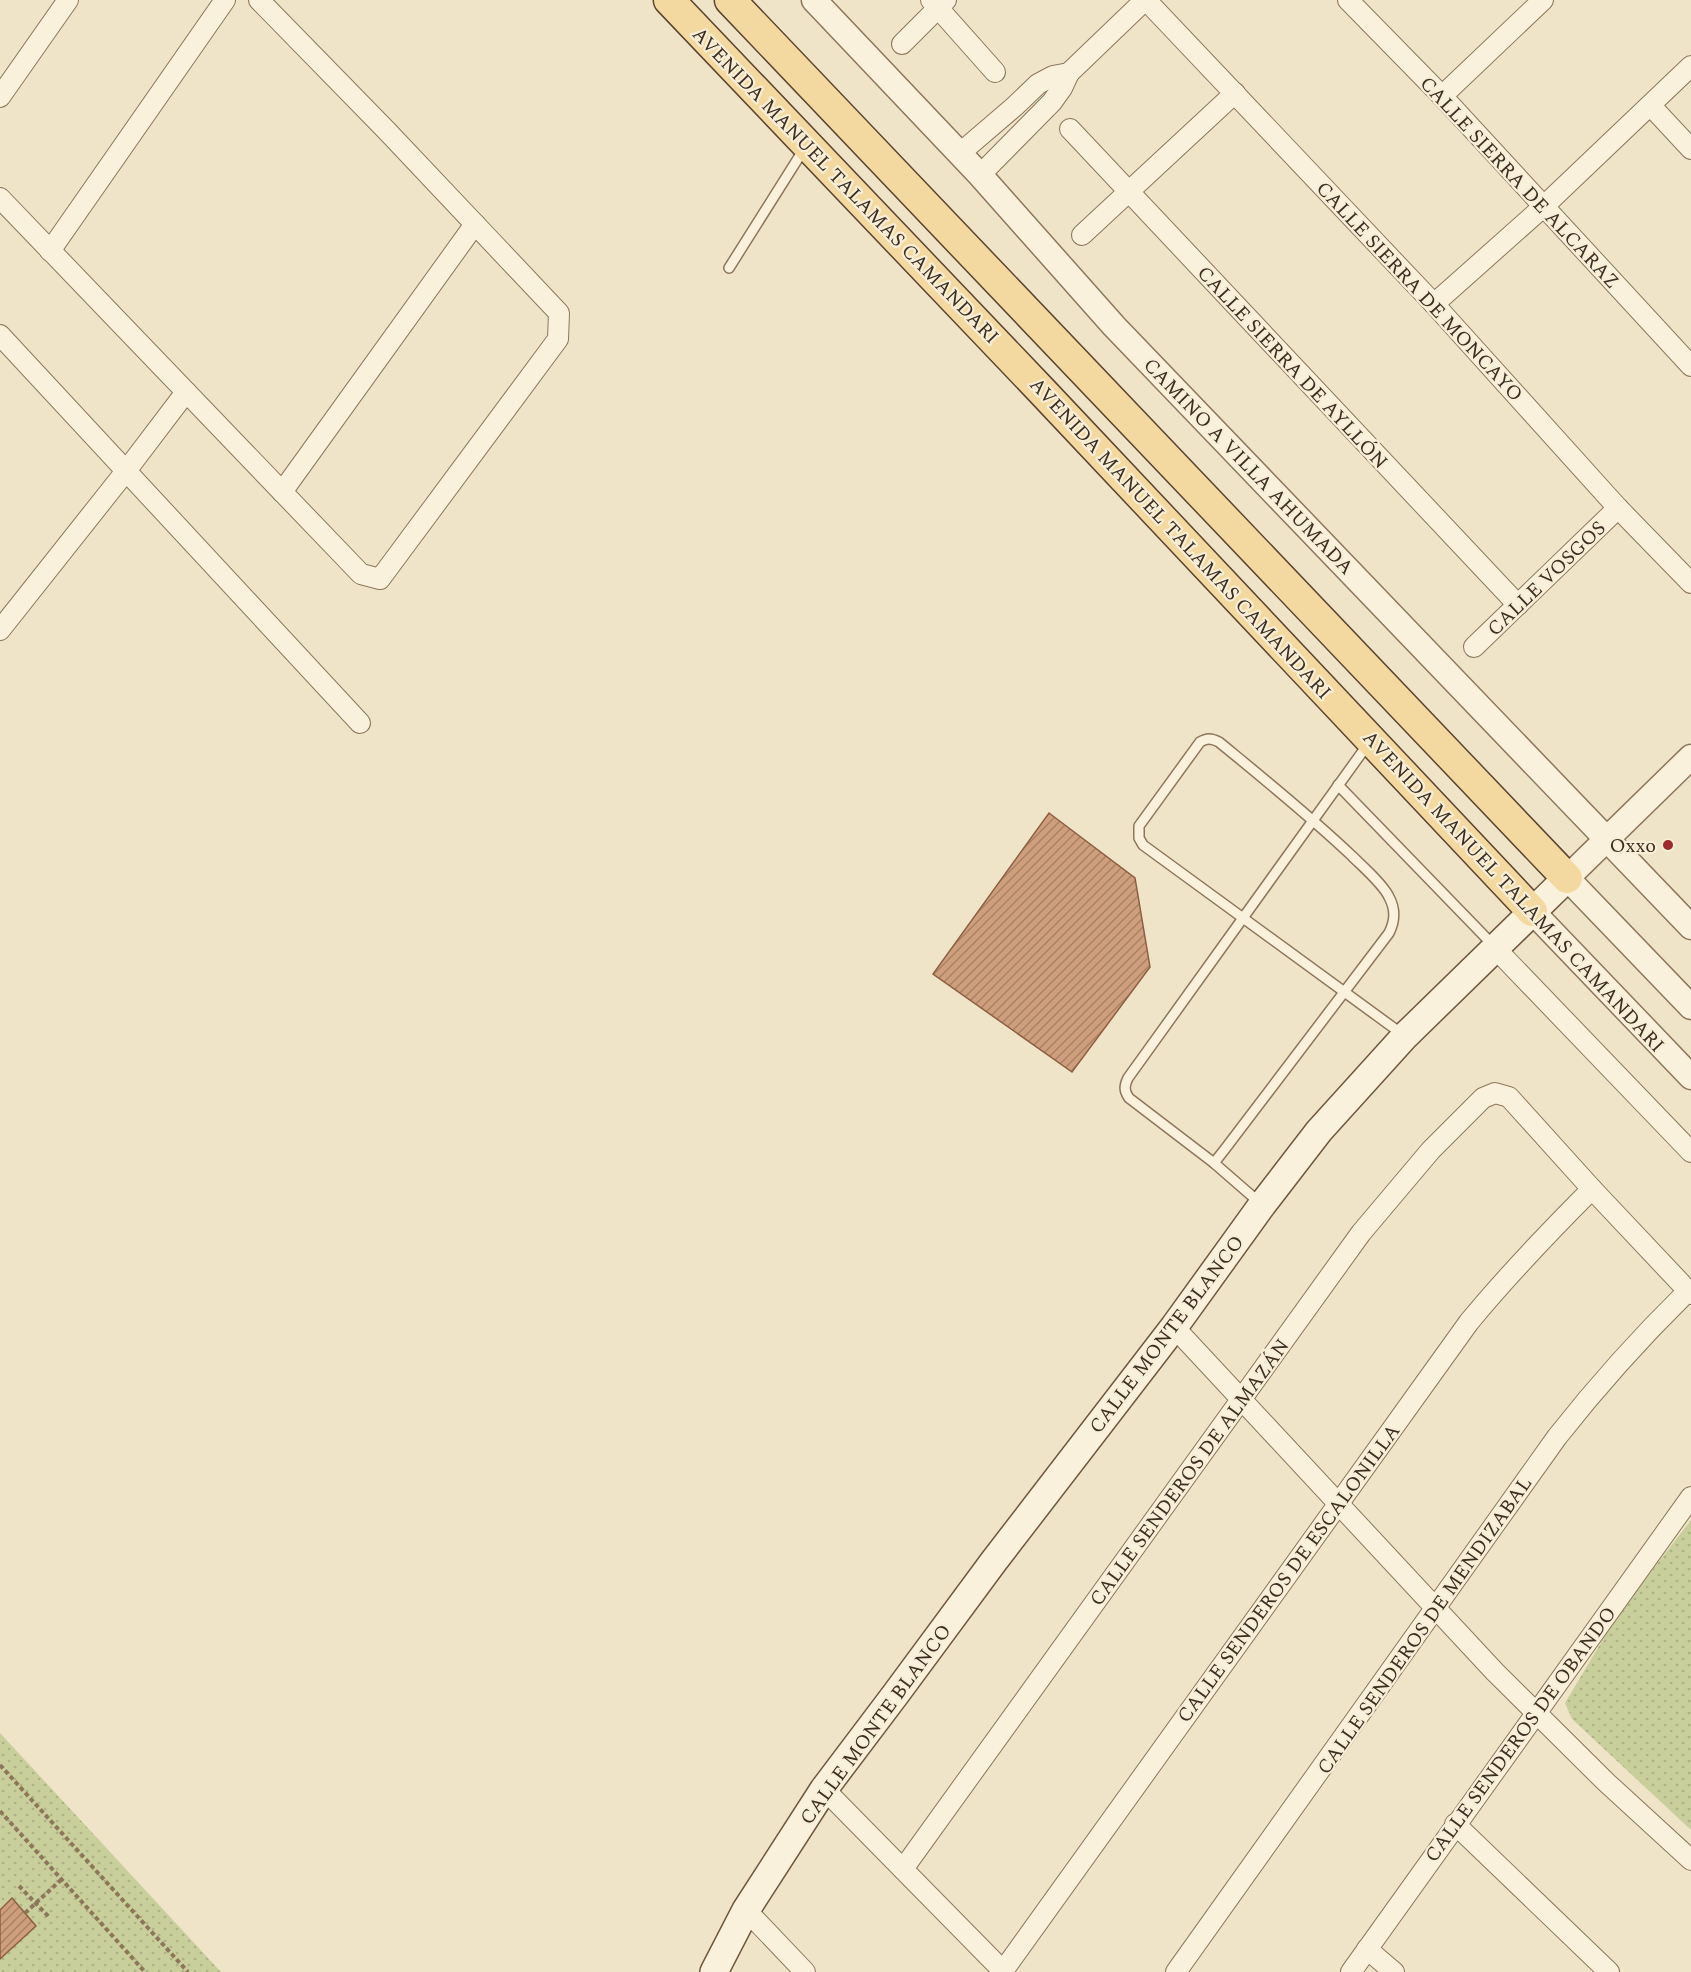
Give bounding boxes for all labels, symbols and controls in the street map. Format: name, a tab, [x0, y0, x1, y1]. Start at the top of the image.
street label: AVENIDA MANUEL TALAMAS CAMANDARI	[685, 20, 1006, 351]
street label: CALLE SIERRA DE ALCARAZ	[1412, 70, 1626, 296]
street label: CALLE SIERRA DE MONCAYO	[1309, 175, 1530, 409]
street label: CALLE SIERRA DE AYLLÓN	[1190, 259, 1395, 476]
street label: CAMINO A VILLA AHUMADA	[1136, 351, 1360, 582]
street label: AVENIDA MANUEL TALAMAS CAMANDARI	[1022, 371, 1338, 707]
street label: CALLE VOSGOS	[1480, 514, 1613, 643]
street label: AVENIDA MANUEL TALAMAS CAMANDARI	[1355, 724, 1671, 1060]
place label: Oxxo	[1609, 831, 1656, 861]
marker: Oxxo	[1661, 838, 1675, 852]
street label: CALLE MONTE BLANCO	[1082, 1229, 1252, 1440]
street label: CALLE SENDEROS DE ALMAZÁN	[1082, 1333, 1297, 1613]
street label: CALLE SENDEROS DE ESCALONILLA	[1170, 1418, 1408, 1729]
street label: CALLE SENDEROS DE MENDIZABAL	[1310, 1470, 1540, 1781]
street label: CALLE SENDEROS DE OBANDO	[1418, 1600, 1624, 1869]
street label: CALLE MONTE BLANCO	[793, 1618, 959, 1831]

